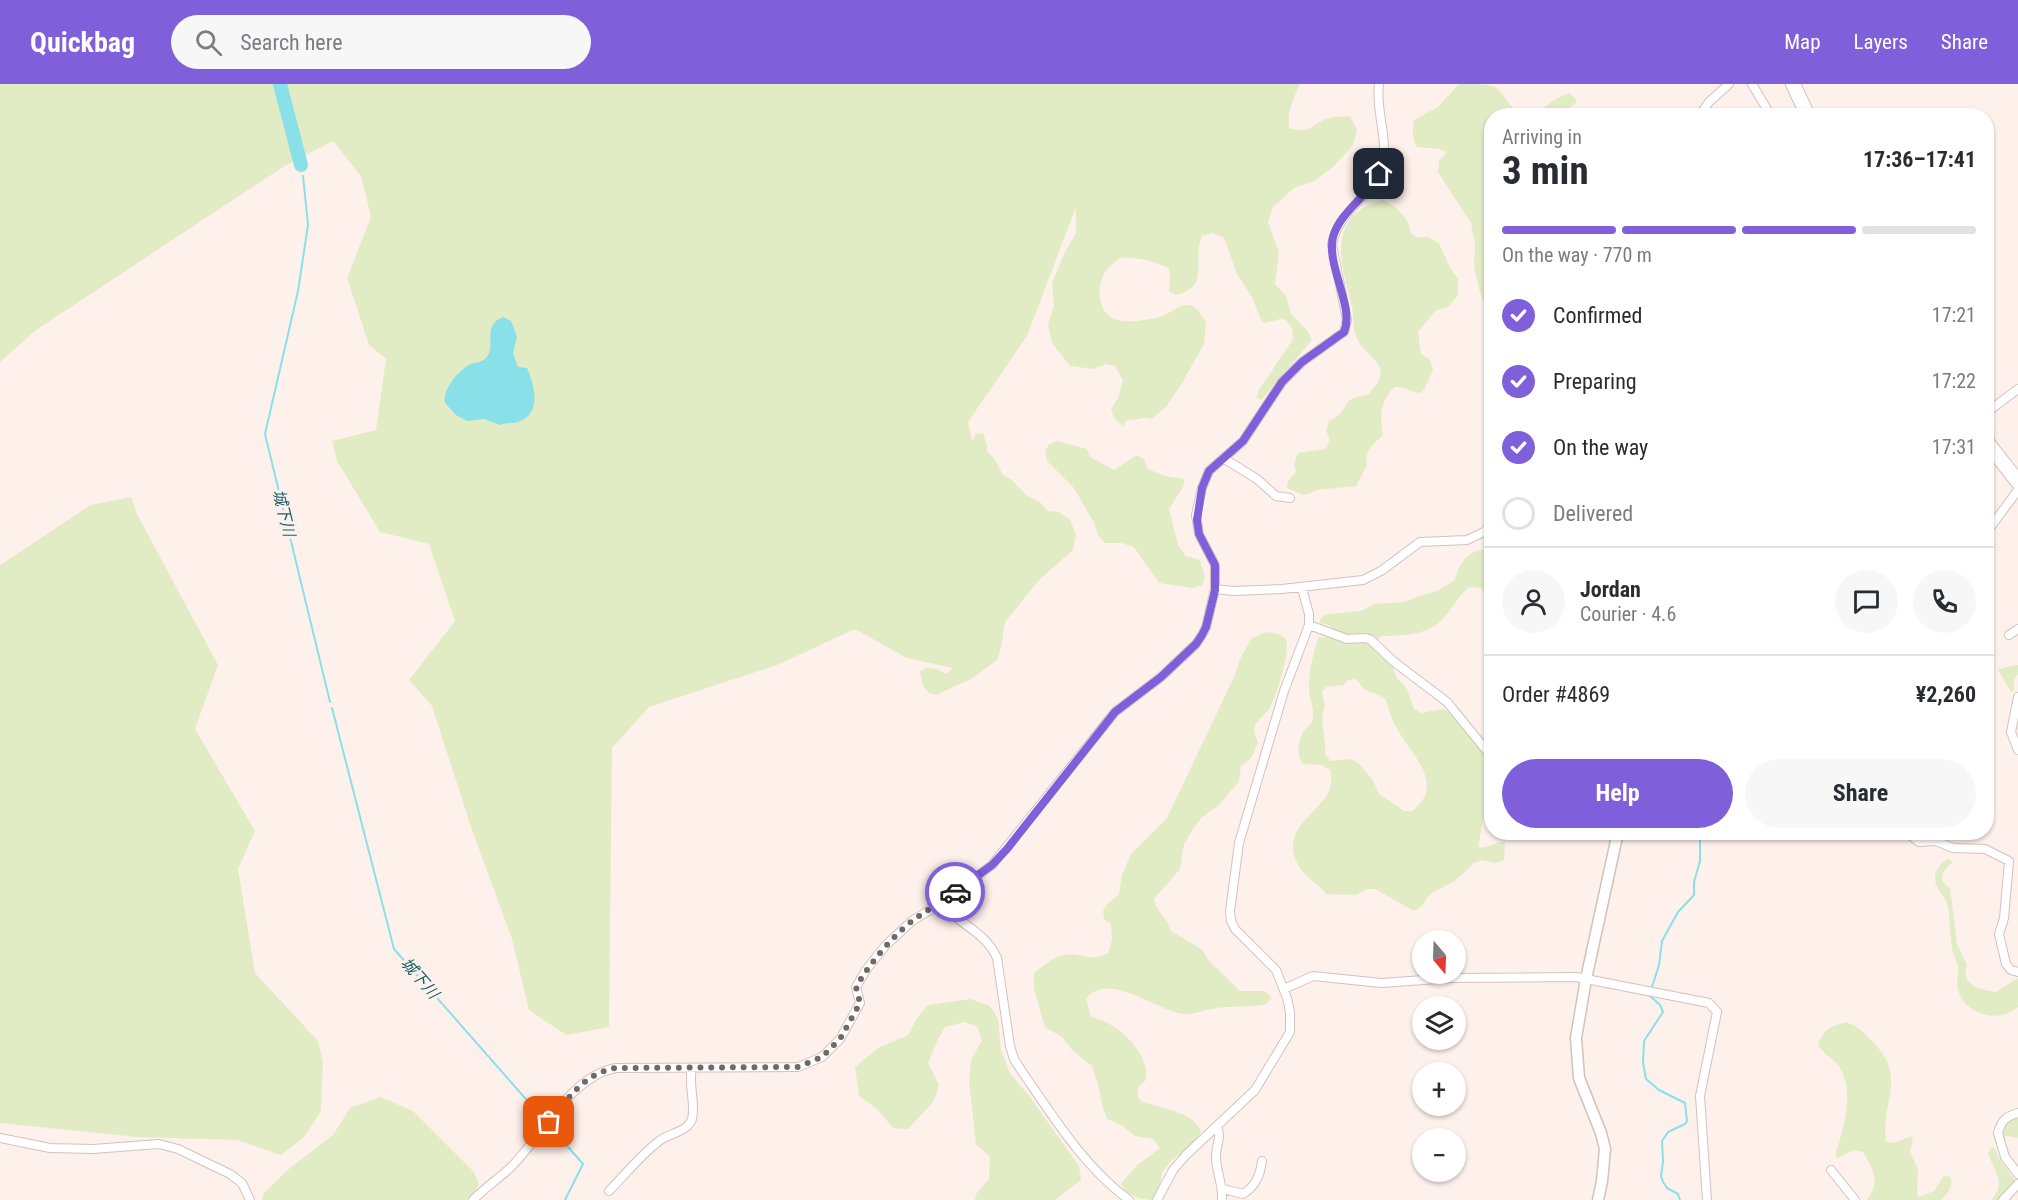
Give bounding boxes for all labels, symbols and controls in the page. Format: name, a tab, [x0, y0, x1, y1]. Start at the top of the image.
search box	[171, 15, 591, 69]
text: Quickbag	[30, 26, 135, 59]
icon: search	[192, 26, 225, 59]
text: Search here	[240, 30, 342, 55]
text: Map	[1784, 30, 1821, 54]
text: Layers	[1854, 30, 1908, 54]
text: Share	[1941, 30, 1988, 54]
text: Arriving in	[1502, 125, 1582, 149]
text: 17:36–17:41	[1863, 147, 1976, 172]
pin	[1353, 148, 1404, 199]
text: 3 min	[1502, 148, 1589, 194]
icon: home	[1362, 157, 1395, 190]
text: On the way · 770 m	[1502, 243, 1652, 267]
icon: check	[1502, 299, 1535, 332]
text: Confirmed	[1553, 303, 1642, 328]
text: 17:21	[1932, 303, 1976, 327]
icon: check	[1502, 365, 1535, 398]
text: Preparing	[1553, 369, 1637, 394]
text: 17:22	[1932, 369, 1976, 393]
icon: check	[1502, 431, 1535, 464]
text: On the way	[1553, 435, 1648, 460]
text: 17:31	[1932, 435, 1976, 459]
water label: 城下川	[269, 487, 300, 541]
text: Delivered	[1553, 501, 1633, 526]
button: person	[1502, 570, 1565, 633]
button: chat	[1835, 570, 1898, 633]
button: phone	[1913, 570, 1976, 633]
text: Jordan	[1580, 577, 1641, 602]
text: Courier · 4.6	[1580, 602, 1676, 626]
text: Order #4869	[1502, 682, 1610, 707]
text: ¥2,260	[1916, 682, 1976, 707]
button: Help	[1502, 759, 1733, 828]
button: Share	[1745, 759, 1976, 828]
courier	[925, 862, 985, 922]
icon: car	[939, 876, 972, 909]
north arrow	[1412, 930, 1466, 984]
map controls	[1412, 930, 1466, 1182]
water label: 城下川	[397, 954, 444, 1004]
button: layers	[1412, 996, 1466, 1050]
button: +	[1412, 1062, 1466, 1116]
pin	[523, 1096, 574, 1147]
icon: bag	[532, 1105, 565, 1138]
button: −	[1412, 1128, 1466, 1182]

